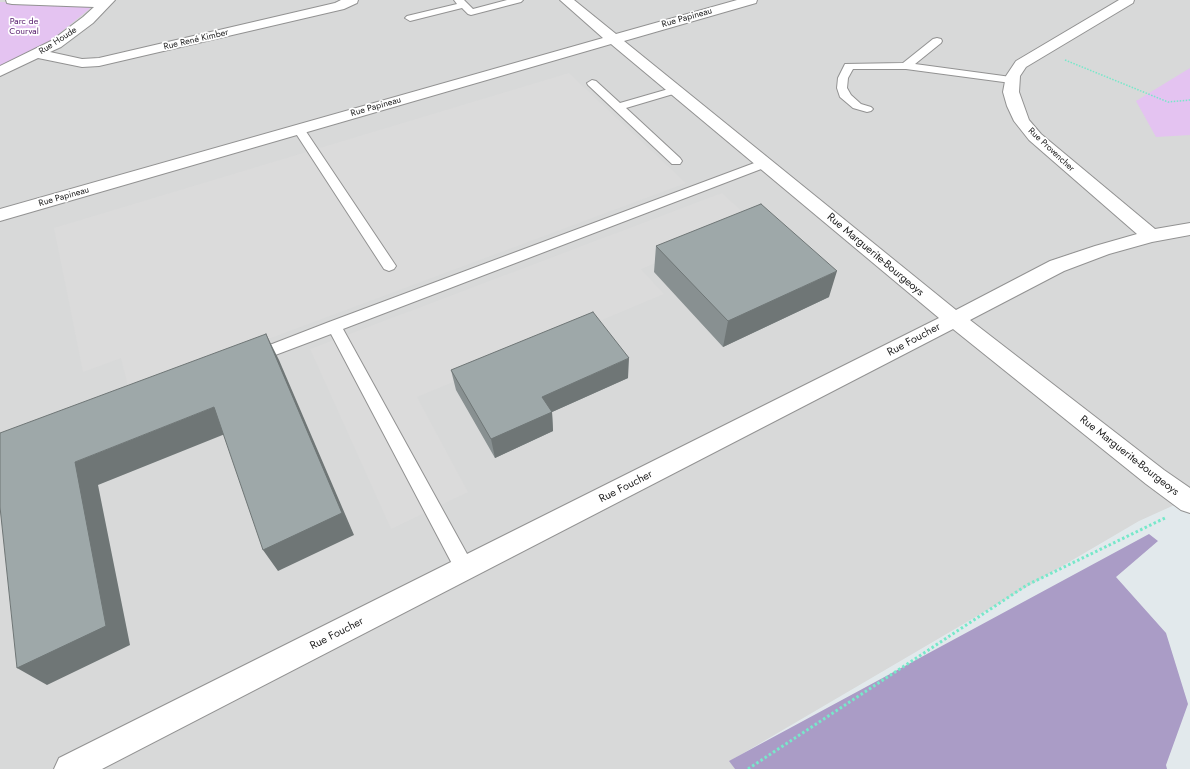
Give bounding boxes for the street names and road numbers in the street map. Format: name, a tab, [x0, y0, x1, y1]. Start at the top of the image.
street label: Rue Papineau	[661, 6, 713, 30]
street label: Rue Houde	[37, 25, 79, 57]
street label: Rue René Kimber	[163, 27, 229, 53]
street label: Rue Papineau	[350, 95, 402, 119]
street label: Rue Provencher	[1026, 126, 1076, 174]
street label: Rue Papineau	[38, 185, 90, 209]
street label: Rue Marguerite-Bourgeoys	[824, 211, 926, 299]
street label: Rue Foucher	[885, 320, 943, 360]
street label: Rue Marguerite-Bourgeoys	[1077, 413, 1181, 499]
street label: Rue Foucher	[597, 468, 655, 506]
street label: Rue Foucher	[308, 615, 366, 653]

